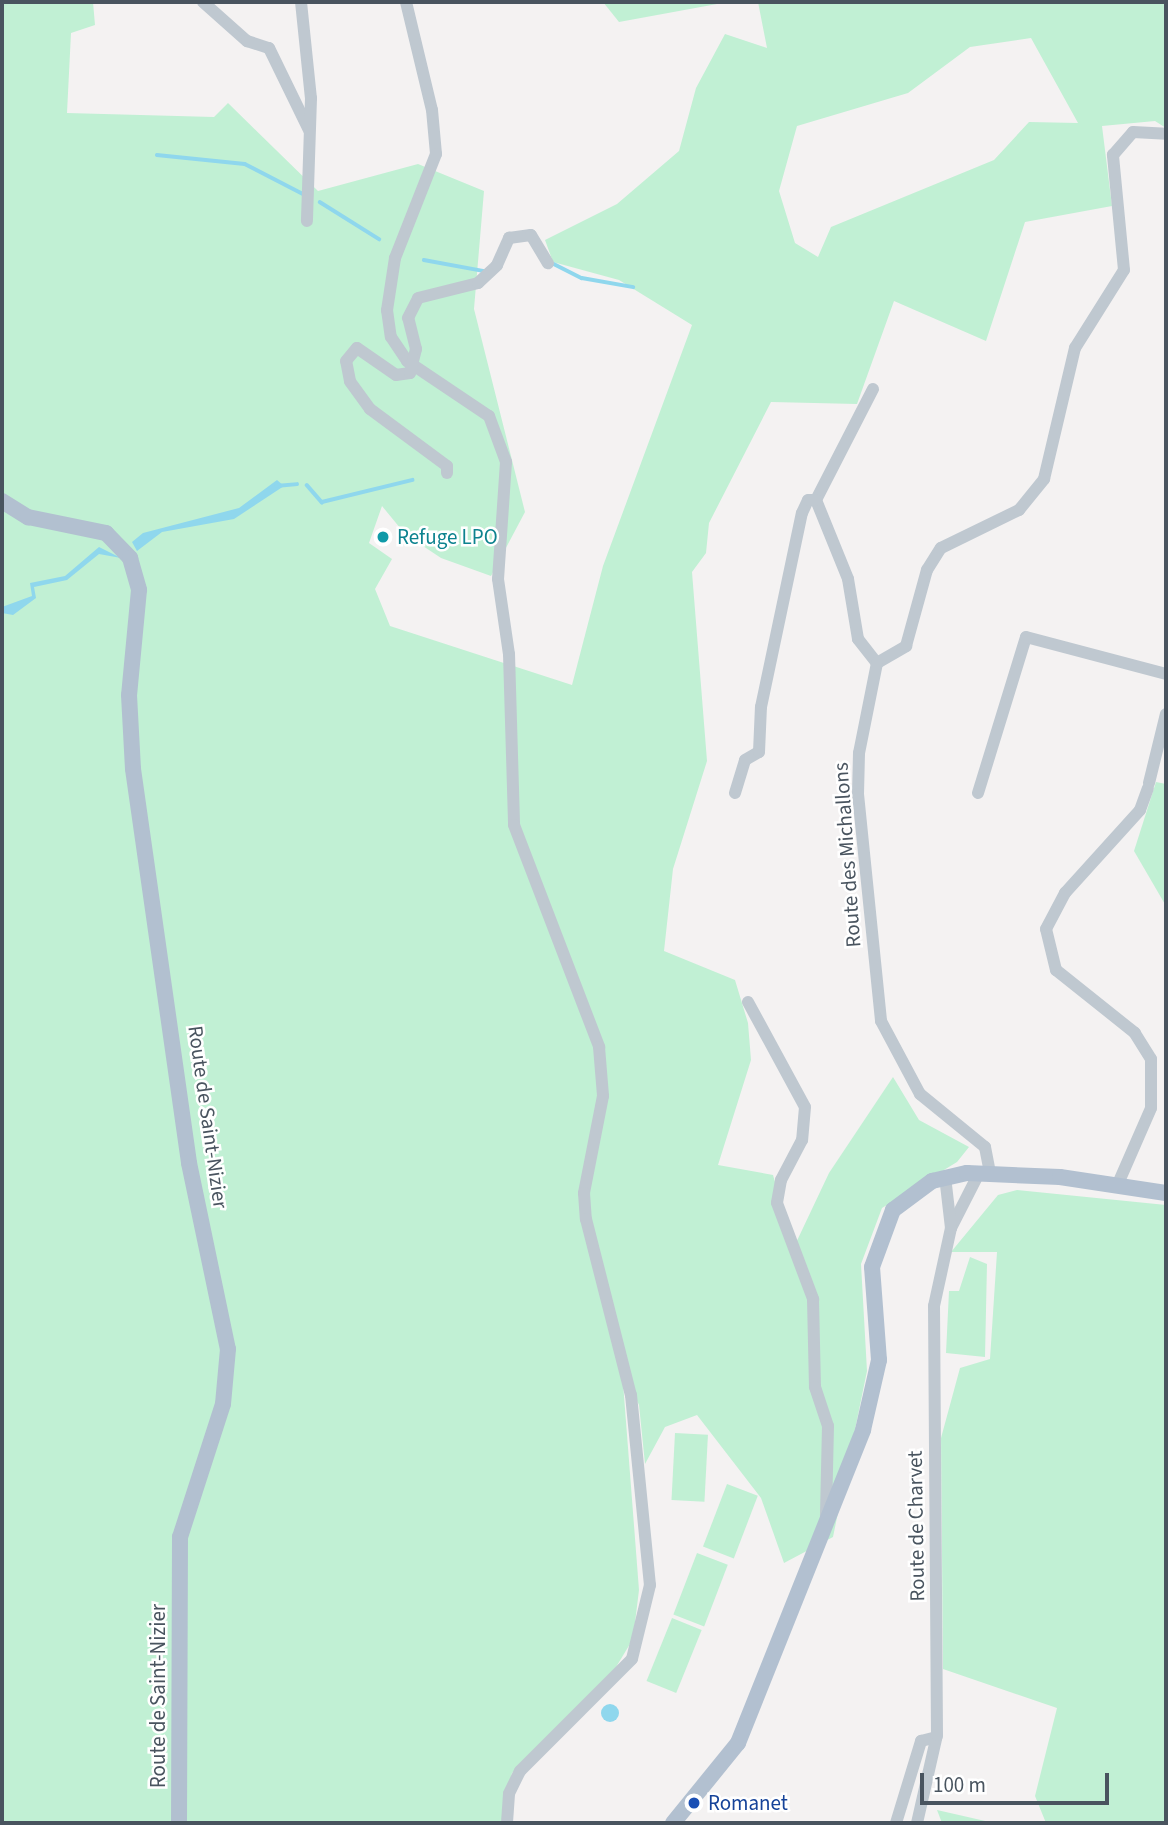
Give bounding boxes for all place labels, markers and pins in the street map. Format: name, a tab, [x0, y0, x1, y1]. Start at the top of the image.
place label: Refuge LPO	[397, 524, 498, 550]
marker: Refuge LPO	[375, 529, 391, 545]
place label: Romanet	[708, 1790, 788, 1816]
marker: Romanet	[686, 1795, 702, 1811]

